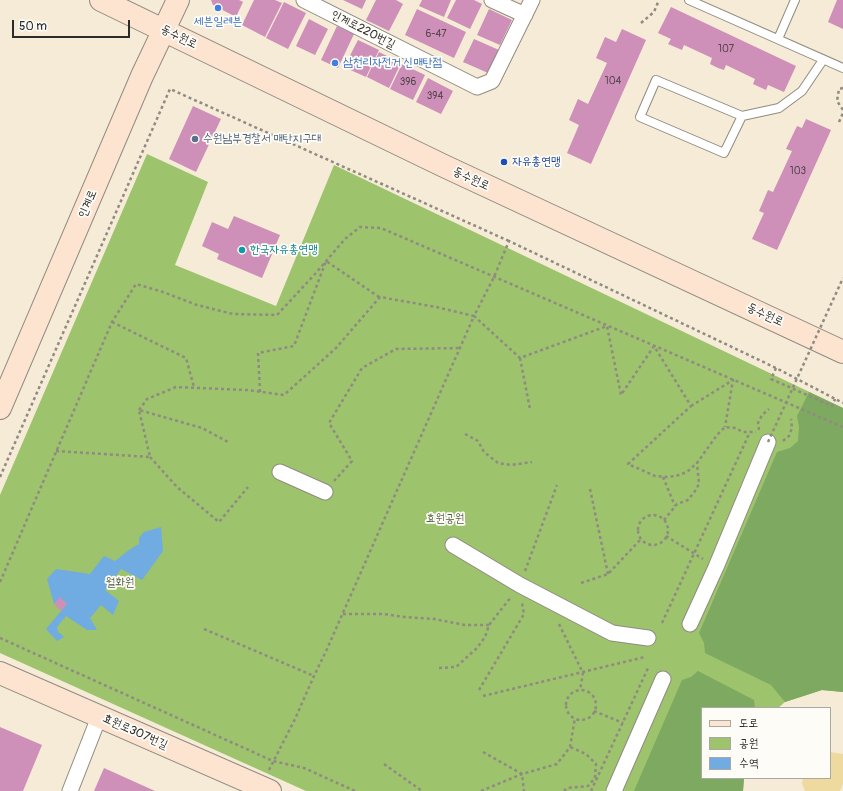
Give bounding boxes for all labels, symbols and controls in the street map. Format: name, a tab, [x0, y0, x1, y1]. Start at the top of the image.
marker: 세븐일레븐	[213, 3, 223, 13]
street label: 인계로220번길	[329, 8, 397, 52]
scale bar	[14, 12, 132, 38]
place label: 세븐일레븐	[194, 15, 242, 29]
text: 50 m	[19, 19, 47, 34]
street label: 동수원로	[158, 22, 200, 52]
house number: 6-47	[425, 28, 447, 40]
house number: 107	[718, 43, 734, 55]
place label: 삼천리자전거 신매탄점	[343, 56, 442, 70]
marker: 삼천리자전거 신매탄점	[330, 58, 340, 68]
house number: 104	[605, 75, 621, 87]
house number: 396	[400, 76, 416, 88]
house number: 394	[427, 90, 443, 102]
place label: 수원남부경찰서 매탄지구대	[203, 132, 321, 146]
marker: 수원남부경찰서 매탄지구대	[190, 134, 200, 144]
place label: 자유총연맹	[512, 155, 560, 169]
marker: 자유총연맹	[499, 157, 509, 167]
street label: 동수원로	[450, 164, 492, 194]
house number: 103	[790, 165, 806, 177]
street label: 인계로	[76, 188, 100, 220]
place label: 한국자유총연맹	[250, 243, 318, 257]
marker: 한국자유총연맹	[237, 245, 247, 255]
street label: 동수원로	[744, 300, 786, 330]
park label: 효원공원	[426, 512, 464, 526]
park label: 월화원	[106, 576, 134, 590]
legend	[701, 707, 831, 779]
street label: 효원로307번길	[100, 711, 170, 753]
text: 도로	[739, 716, 758, 731]
text: 공원	[739, 736, 758, 751]
text: 수역	[739, 756, 758, 771]

